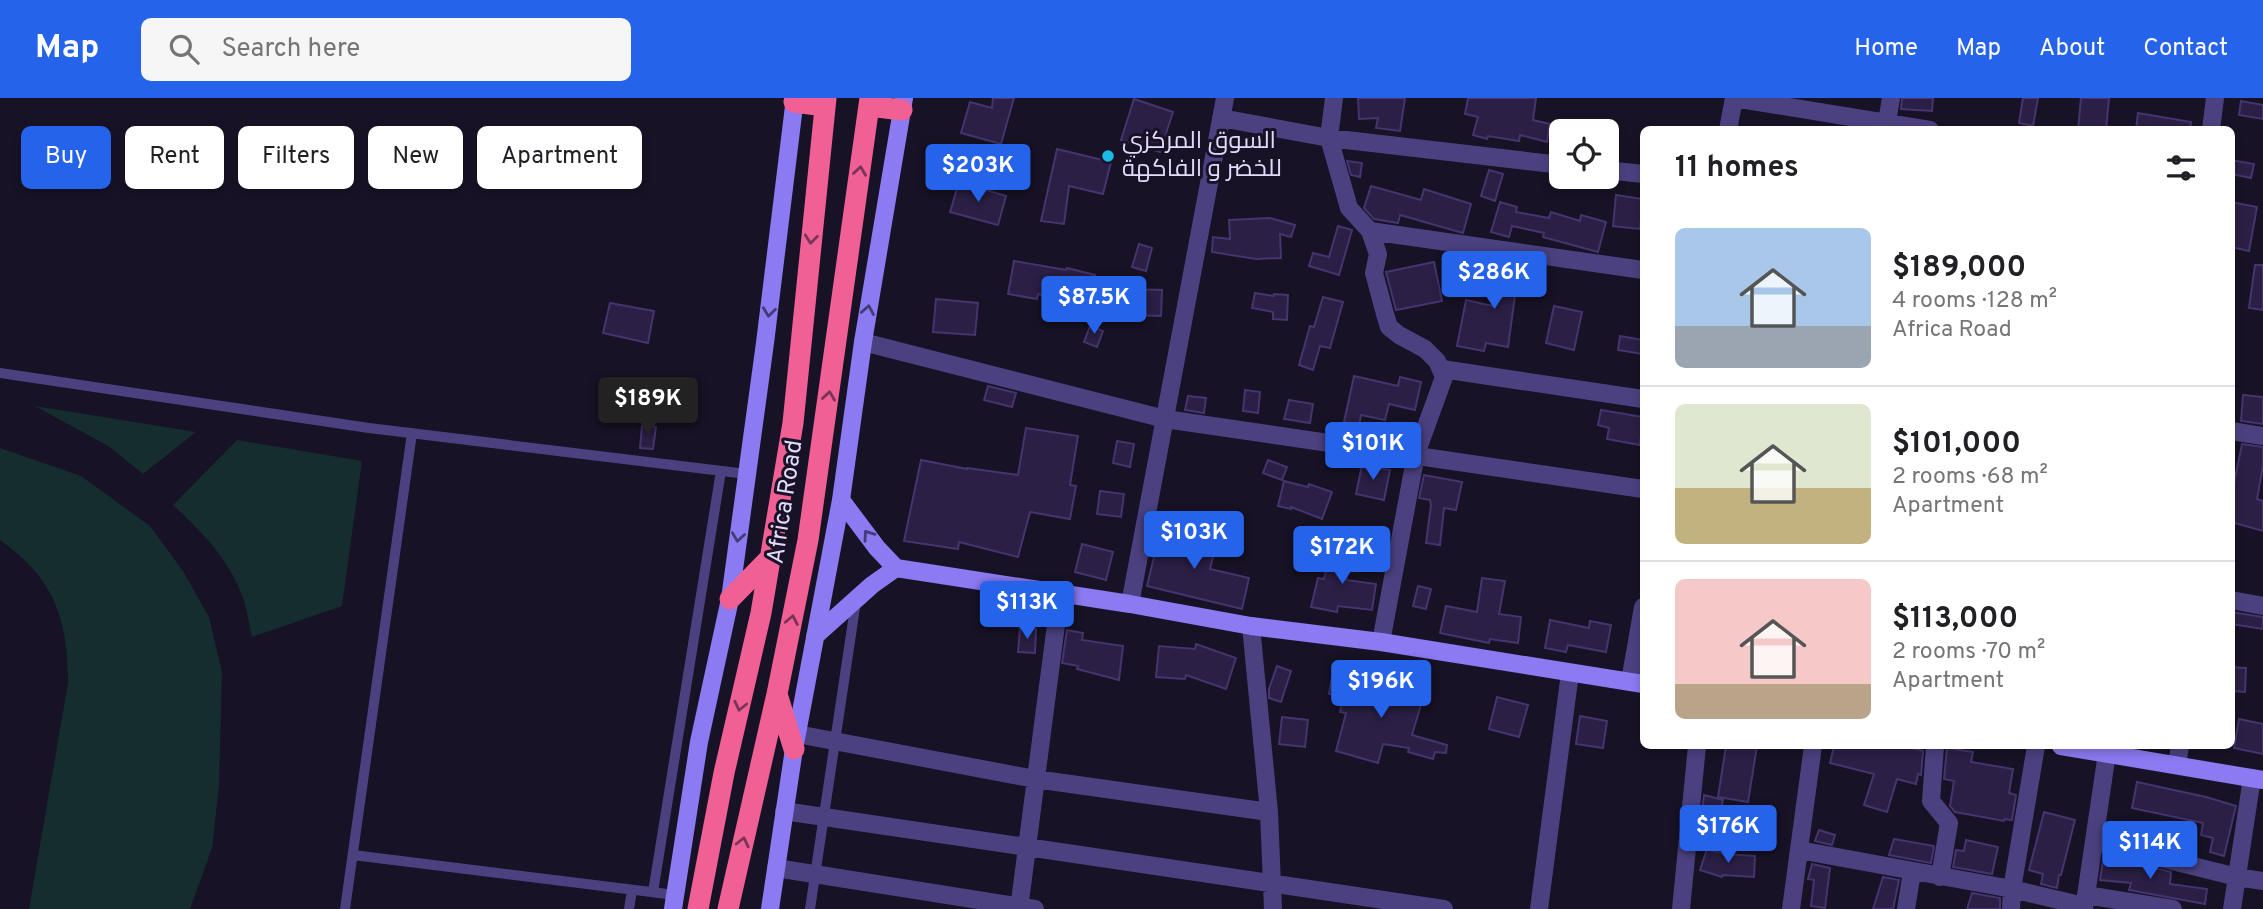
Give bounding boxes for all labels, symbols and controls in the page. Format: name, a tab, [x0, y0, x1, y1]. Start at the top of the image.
search box	[141, 18, 631, 81]
text: Map	[35, 28, 99, 70]
icon: search	[165, 30, 203, 68]
text: Search here	[221, 33, 360, 66]
text: Home	[1854, 34, 1918, 64]
text: Map	[1956, 34, 2001, 64]
text: About	[2039, 34, 2105, 64]
text: Contact	[2143, 34, 2228, 64]
map controls	[1549, 119, 1619, 189]
button: locate	[1549, 119, 1619, 189]
chip: Buy	[21, 126, 111, 189]
chip: Rent	[125, 126, 224, 189]
chip: Filters	[238, 126, 354, 189]
chip: New	[368, 126, 463, 189]
chip: Apartment	[477, 126, 642, 189]
place label: السوق المركزي للخضر و الفاكهة	[1122, 127, 1282, 185]
pin: $203K	[929, 144, 1027, 204]
marker: السوق المركزي للخضر و الفاكهة	[1100, 148, 1116, 164]
icon: filters	[2162, 149, 2200, 187]
text: 11 homes	[1675, 150, 1799, 187]
text: $203K	[941, 152, 1015, 181]
one-way arrow	[853, 165, 868, 176]
one-way arrow	[804, 233, 819, 245]
text: $189,000	[1892, 250, 2026, 287]
pin: $286K	[1445, 252, 1543, 311]
icon: home	[1731, 256, 1815, 340]
text: $286K	[1458, 259, 1530, 288]
pin: $87.5K	[1037, 276, 1151, 336]
text: $87.5K	[1057, 284, 1131, 313]
text: 4 rooms · 128 m²	[1892, 287, 2057, 316]
one-way arrow	[860, 304, 875, 316]
one-way arrow	[761, 306, 776, 318]
text: Africa Road	[1892, 316, 2012, 345]
pin: $189K	[599, 378, 697, 437]
text: $189K	[614, 385, 682, 414]
one-way arrow	[821, 390, 836, 402]
pin: $101K	[1324, 422, 1422, 482]
text: $101,000	[1892, 426, 2021, 463]
text: $101K	[1341, 430, 1405, 459]
icon: home	[1731, 432, 1815, 516]
street label: Africa Road	[761, 438, 811, 566]
text: 2 rooms · 68 m²	[1892, 463, 2048, 492]
text: Apartment	[1892, 492, 2004, 521]
pin: $103K	[1145, 512, 1243, 571]
text: $103K	[1160, 519, 1228, 548]
pin: $172K	[1293, 526, 1391, 586]
one-way arrow	[864, 530, 876, 543]
one-way arrow	[731, 531, 746, 543]
text: $172K	[1309, 534, 1375, 563]
pin: $113K	[978, 582, 1076, 641]
text: $113K	[996, 589, 1058, 618]
text: $113,000	[1892, 601, 2018, 638]
icon: home	[1731, 607, 1815, 691]
one-way arrow	[783, 614, 798, 626]
text: 2 rooms · 70 m²	[1892, 638, 2045, 667]
pin: $196K	[1332, 660, 1430, 720]
text: Apartment	[1892, 667, 2004, 696]
text: $196K	[1347, 668, 1415, 697]
one-way arrow	[734, 699, 748, 711]
pin: $176K	[1679, 806, 1777, 865]
text: $176K	[1696, 813, 1760, 842]
pin: $114K	[2101, 822, 2199, 881]
text: $114K	[2118, 829, 2182, 858]
one-way arrow	[735, 837, 749, 849]

